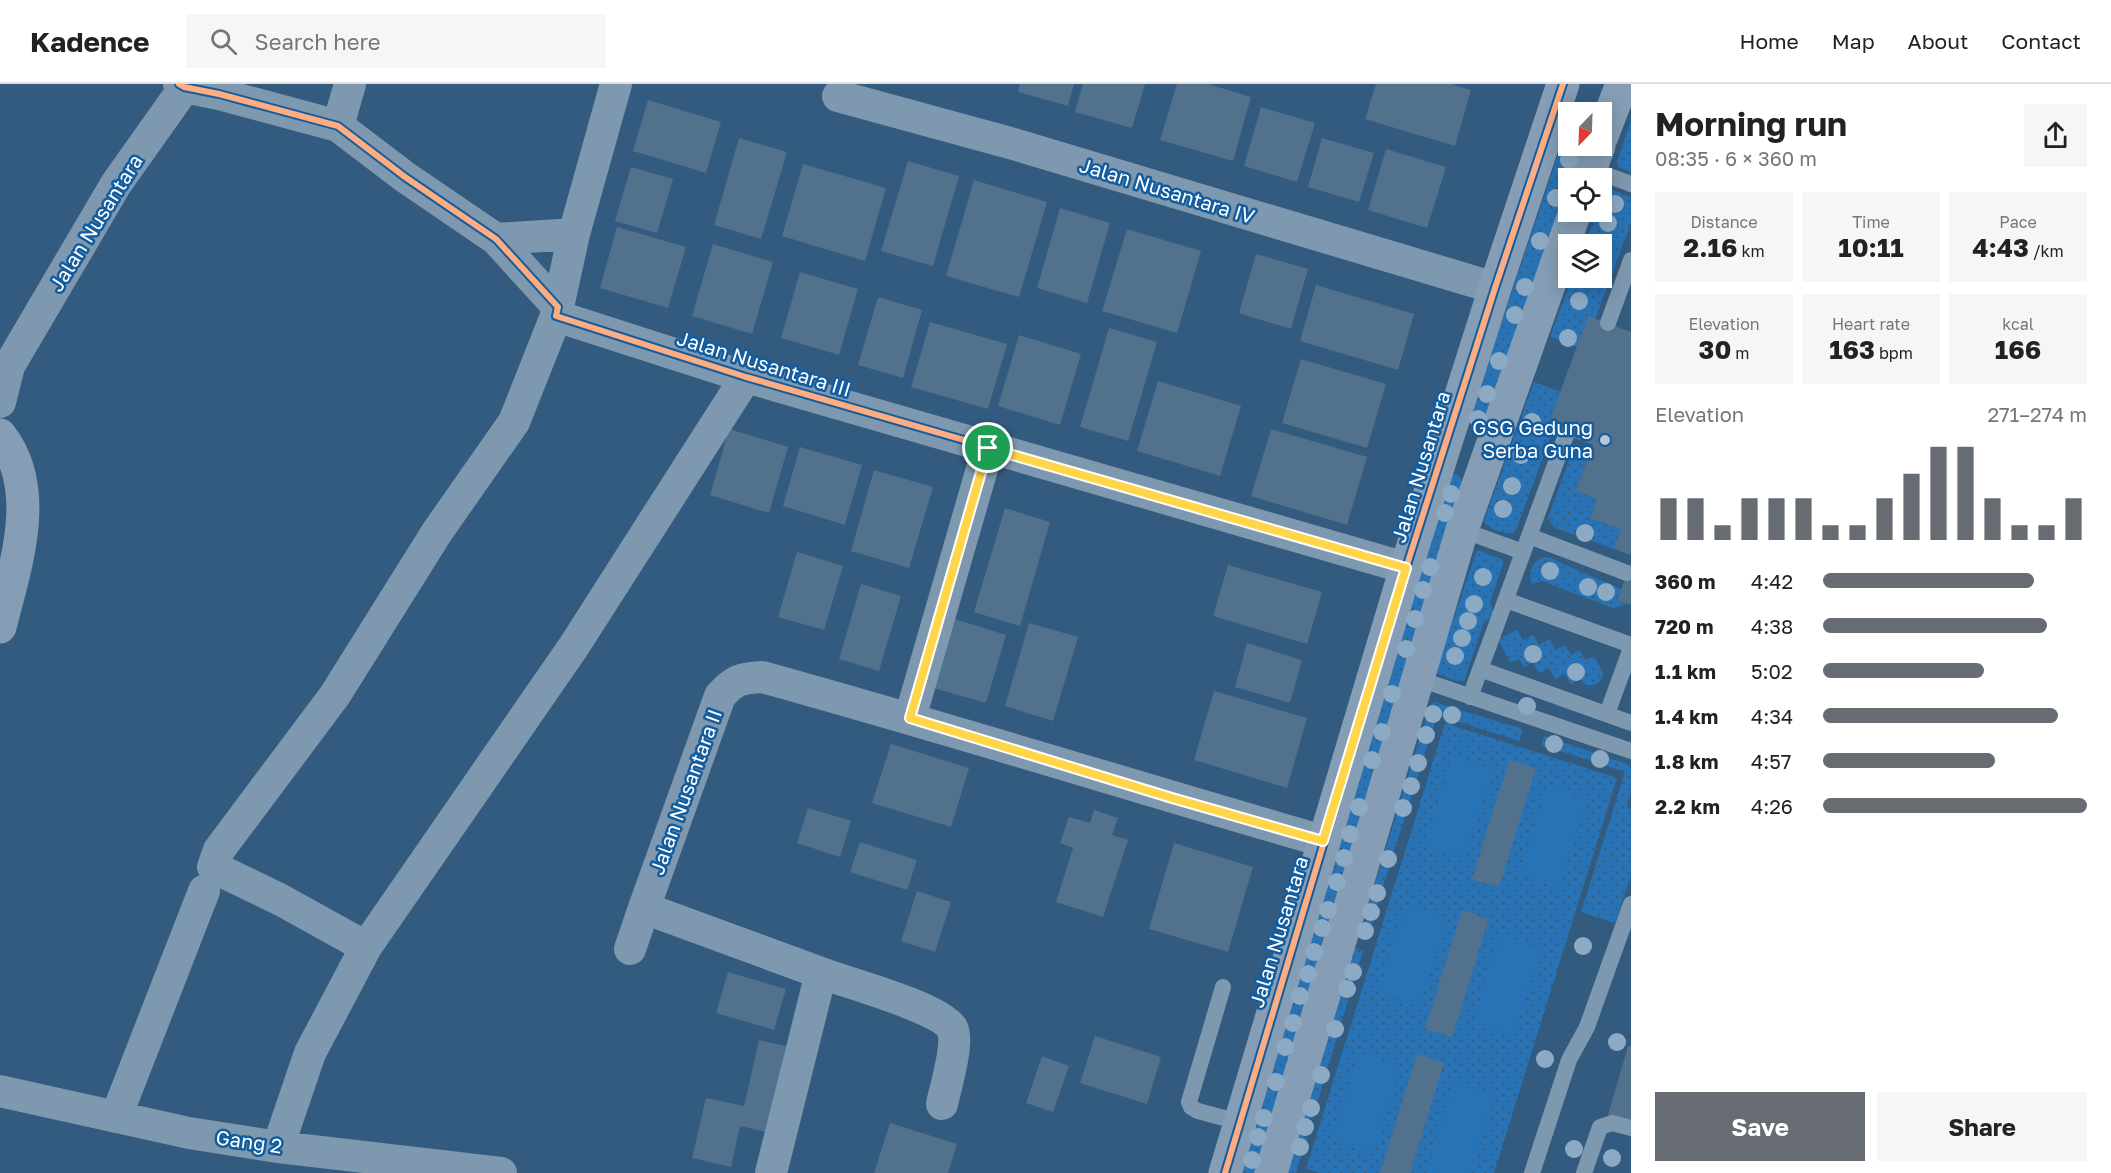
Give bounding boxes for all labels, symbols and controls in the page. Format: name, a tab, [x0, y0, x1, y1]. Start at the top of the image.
search box	[186, 14, 606, 68]
text: Kadence	[30, 25, 150, 58]
icon: search	[207, 25, 240, 58]
text: Search here	[255, 28, 381, 55]
text: Home	[1739, 28, 1799, 54]
text: Map	[1832, 28, 1875, 54]
text: About	[1908, 28, 1968, 54]
text: Contact	[2001, 28, 2081, 54]
north arrow	[1558, 102, 1612, 156]
map controls	[1558, 102, 1612, 288]
text: Morning run	[1655, 104, 1847, 143]
button: share	[2024, 104, 2087, 167]
text: 08:35 · 6 × 360 m	[1655, 146, 1817, 170]
street label: Jalan Nusantara	[43, 150, 147, 295]
street label: Jalan Nusantara IV	[1077, 152, 1258, 228]
button: locate	[1558, 168, 1612, 222]
text: Distance	[1690, 212, 1758, 232]
text: Time	[1852, 212, 1890, 232]
text: Pace	[1999, 212, 2037, 232]
text: 2.16	[1683, 232, 1737, 263]
text: 10:11	[1838, 232, 1904, 263]
text: 4:43	[1972, 232, 2029, 263]
button: layers	[1558, 234, 1612, 288]
text: km	[1737, 241, 1765, 261]
text: /km	[2029, 241, 2064, 261]
text: Elevation	[1688, 314, 1760, 334]
text: Heart rate	[1832, 314, 1910, 334]
text: kcal	[2002, 314, 2034, 334]
street label: Jalan Nusantara III	[674, 325, 854, 401]
text: 30	[1699, 334, 1731, 365]
text: 163	[1829, 334, 1875, 365]
text: 166	[1995, 334, 2041, 365]
text: m	[1731, 343, 1749, 363]
text: bpm	[1875, 343, 1913, 363]
street label: Jalan Nusantara	[1386, 388, 1454, 545]
text: Elevation	[1655, 402, 1744, 426]
text: 271–274 m	[1987, 402, 2087, 426]
place label: GSG Gedung Serba Guna	[1472, 415, 1593, 462]
pin	[962, 422, 1013, 473]
icon: arrive	[971, 431, 1004, 464]
marker: GSG Gedung Serba Guna	[1598, 433, 1612, 447]
text: 360 m	[1655, 569, 1715, 593]
text: 4:42	[1751, 569, 1793, 593]
text: 720 m	[1655, 614, 1714, 638]
text: 4:38	[1751, 614, 1793, 638]
text: 1.1 km	[1655, 659, 1716, 683]
text: 5:02	[1751, 659, 1793, 683]
text: 1.4 km	[1655, 704, 1718, 728]
text: 4:34	[1751, 704, 1793, 728]
street label: Jalan Nusantara II	[644, 706, 726, 878]
text: 1.8 km	[1655, 749, 1719, 773]
text: 4:57	[1751, 749, 1791, 773]
text: 2.2 km	[1655, 794, 1720, 818]
text: 4:26	[1751, 794, 1793, 818]
street label: Jalan Nusantara	[1244, 853, 1312, 1010]
button: Save	[1655, 1092, 1865, 1161]
button: Share	[1877, 1092, 2087, 1161]
street label: Gang 2	[214, 1124, 284, 1158]

